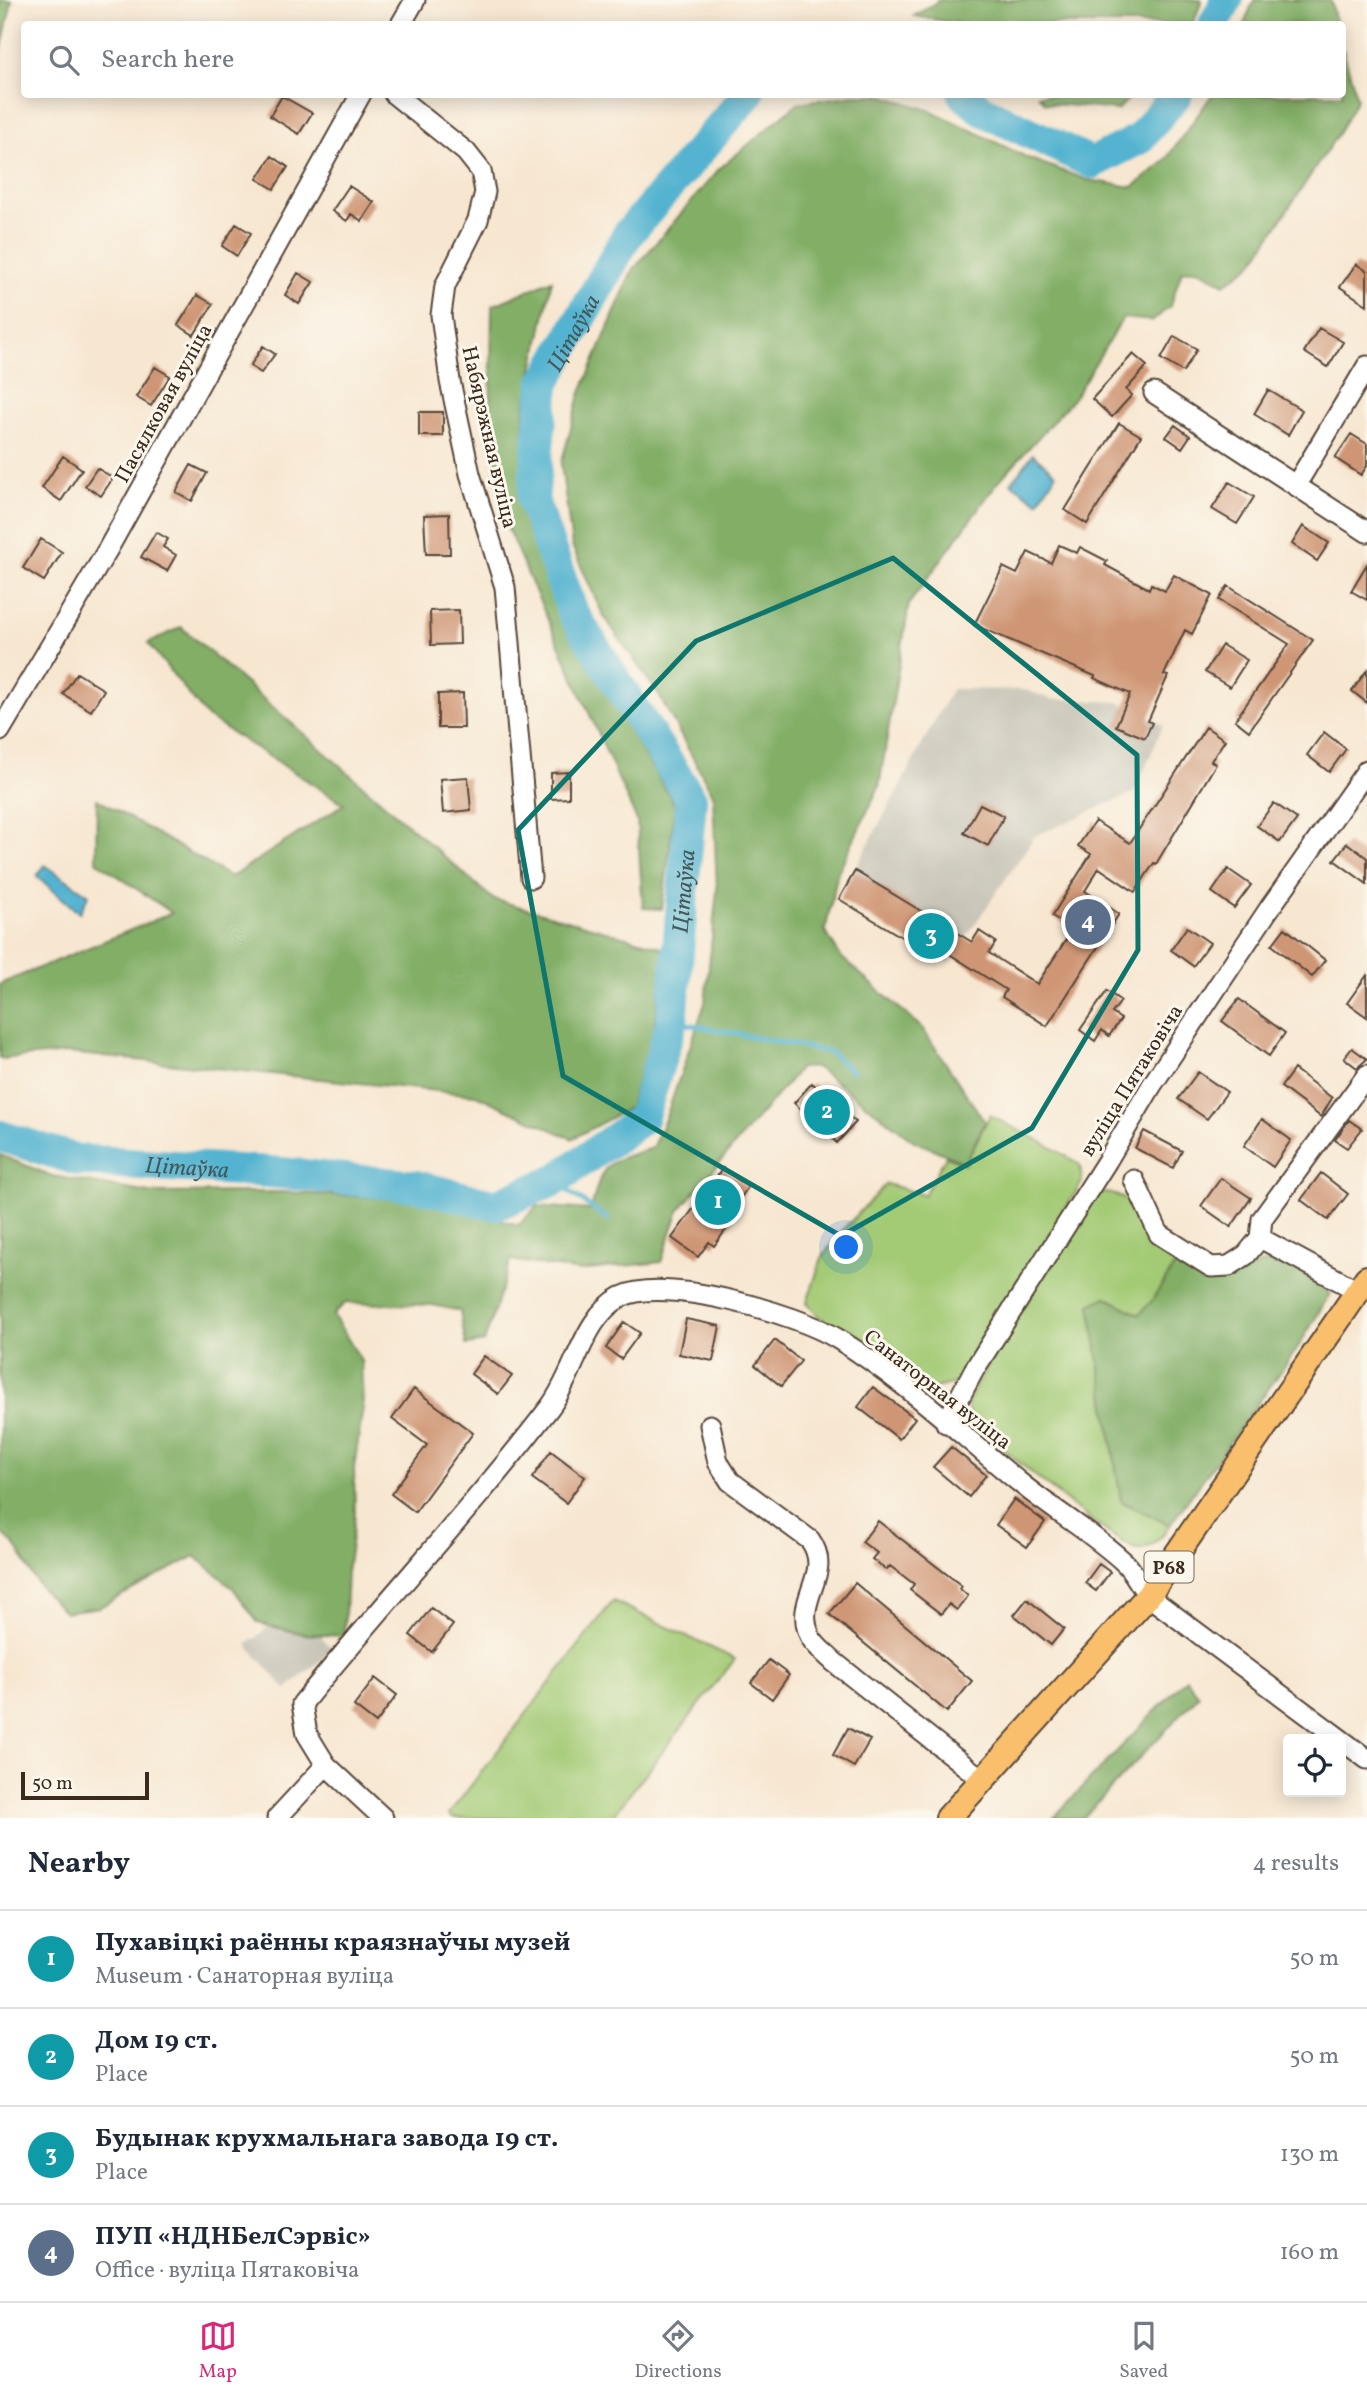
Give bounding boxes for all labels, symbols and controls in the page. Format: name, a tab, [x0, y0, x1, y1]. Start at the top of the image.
search box	[21, 21, 1346, 98]
icon: search	[45, 41, 83, 79]
text: Search here	[101, 42, 234, 78]
water label: Цітаўка	[540, 289, 609, 378]
street label: Пасялковая вуліца	[108, 319, 220, 489]
street label: Набярэжная вуліца	[453, 343, 524, 531]
water label: Цітаўка	[666, 848, 705, 935]
pin: 4	[1065, 896, 1111, 948]
pin: 3	[908, 910, 954, 962]
street label: вуліца Пятаковіча	[1074, 999, 1191, 1162]
pin: 2	[804, 1086, 850, 1138]
water label: Цітаўка	[144, 1150, 230, 1187]
pin: 1	[695, 1176, 741, 1228]
your location	[829, 1230, 863, 1264]
street label: Санаторная вуліца	[857, 1323, 1017, 1457]
road number: Р68	[1144, 1552, 1194, 1582]
map controls	[1283, 1734, 1346, 1797]
button: locate	[1283, 1734, 1346, 1797]
scale bar	[21, 1769, 149, 1801]
text: 50 m	[32, 1771, 73, 1797]
text: Nearby	[28, 1843, 130, 1885]
text: 4 results	[1253, 1848, 1339, 1880]
text: Пухавіцкі раённы краязнаўчы музей	[95, 1925, 570, 1961]
text: 1	[46, 1943, 56, 1975]
text: 50 m	[1290, 1943, 1339, 1975]
text: Museum · Санаторная вуліца	[95, 1961, 394, 1993]
text: Дом 19 ст.	[95, 2023, 218, 2059]
text: 2	[45, 2041, 57, 2073]
text: 50 m	[1290, 2041, 1339, 2073]
text: Place	[95, 2059, 148, 2091]
text: Будынак крухмальнага завода 19 ст.	[95, 2121, 558, 2157]
text: 3	[45, 2139, 57, 2171]
text: 130 m	[1280, 2139, 1339, 2171]
text: Place	[95, 2157, 148, 2189]
text: ПУП «НДНБелСэрвіс»	[95, 2219, 371, 2255]
text: 4	[44, 2237, 58, 2269]
text: 160 m	[1280, 2237, 1339, 2269]
text: Office · вуліца Пятаковіча	[95, 2255, 360, 2287]
tab: Map	[199, 2317, 237, 2385]
tab: Directions	[635, 2317, 722, 2385]
tab: Saved	[1119, 2317, 1168, 2385]

